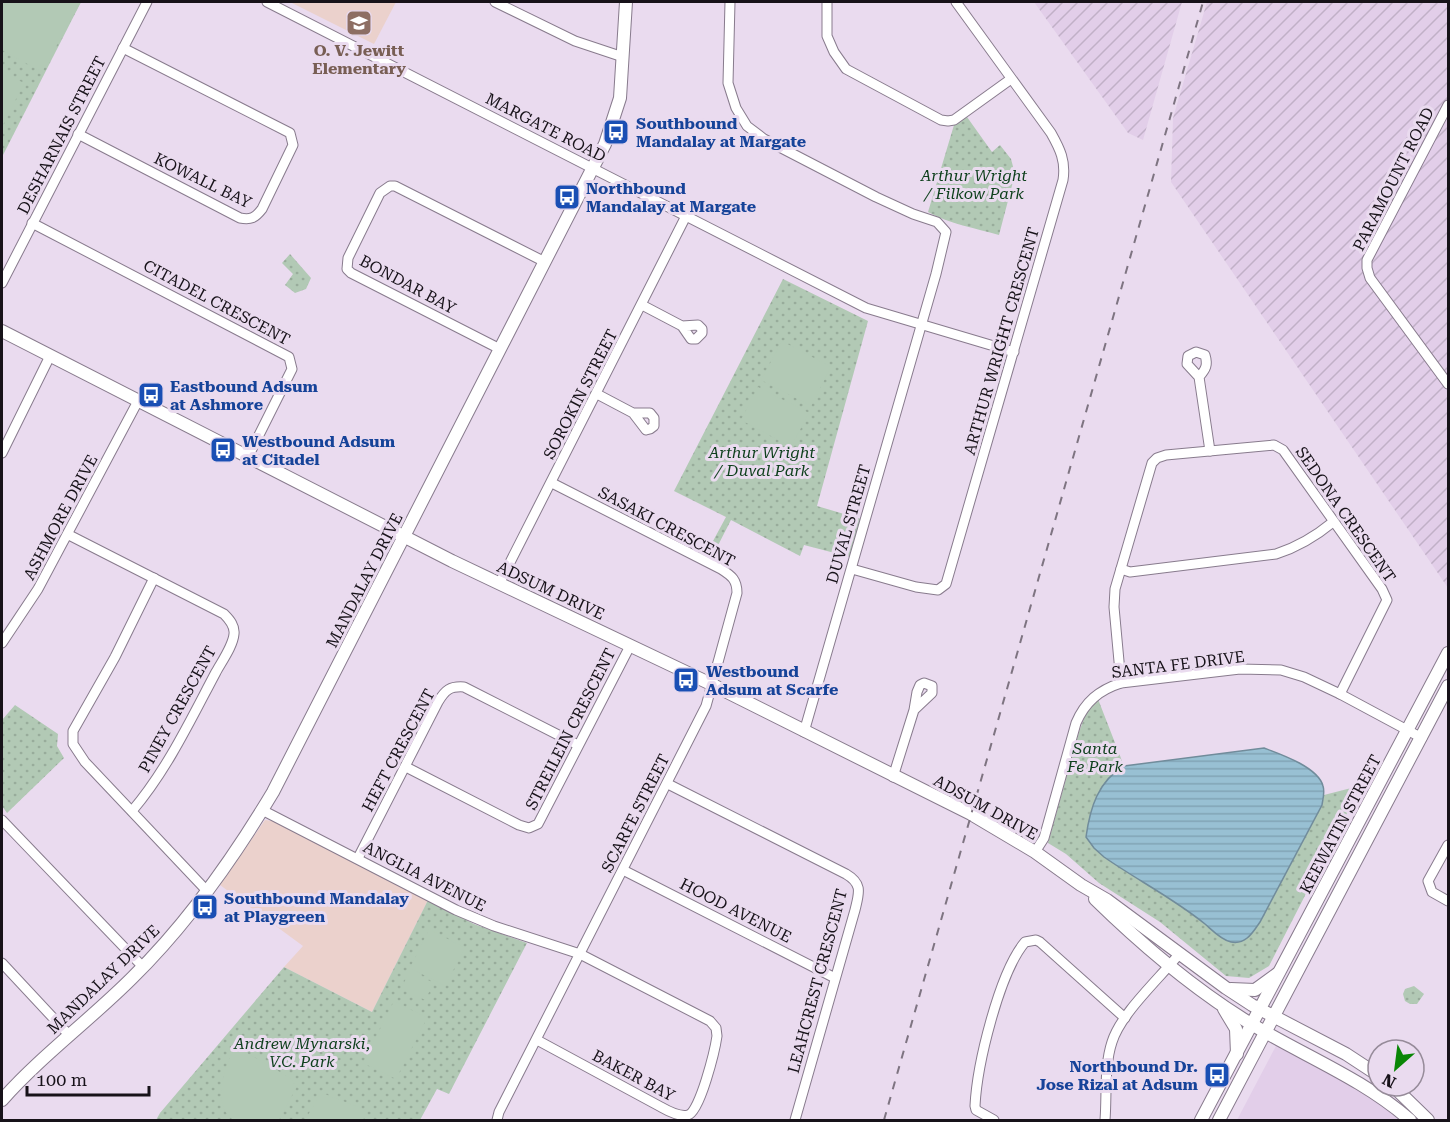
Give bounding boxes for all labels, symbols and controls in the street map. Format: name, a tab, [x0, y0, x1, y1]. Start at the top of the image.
school or university icon: O. V. Jewitt Elementary	[344, 8, 374, 38]
place label: O. V. Jewitt Elementary	[312, 41, 406, 78]
street label: DESHARNAIS STREET	[13, 53, 110, 217]
street label: MARGATE ROAD	[482, 89, 609, 166]
street label: PARAMOUNT ROAD	[1349, 104, 1438, 254]
place label: Southbound Mandalay at Margate	[636, 114, 806, 151]
bus stop icon: Southbound Mandalay at Margate	[601, 117, 631, 147]
street label: KOWALL BAY	[151, 149, 255, 212]
park label: Arthur Wright / Filkow Park	[920, 166, 1027, 203]
place label: Northbound Mandalay at Margate	[586, 179, 756, 216]
bus stop icon: Northbound Mandalay at Margate	[552, 182, 582, 212]
street label: ARTHUR WRIGHT CRESCENT	[960, 225, 1043, 457]
street label: BONDAR BAY	[356, 251, 459, 318]
street label: CITADEL CRESCENT	[140, 256, 294, 349]
street label: SOROKIN STREET	[539, 326, 622, 462]
place label: Eastbound Adsum at Ashmore	[170, 377, 319, 414]
bus stop icon: Eastbound Adsum at Ashmore	[136, 380, 166, 410]
place label: Westbound Adsum at Citadel	[242, 432, 396, 469]
bus stop icon: Westbound Adsum at Citadel	[208, 435, 238, 465]
park label: Arthur Wright / Duval Park	[708, 443, 815, 480]
street label: SEDONA CRESCENT	[1292, 443, 1400, 586]
street label: ASHMORE DRIVE	[19, 451, 101, 583]
street label: DUVAL STREET	[822, 462, 875, 586]
street label: SASAKI CRESCENT	[595, 482, 739, 571]
street label: MANDALAY DRIVE	[322, 510, 407, 651]
street label: ADSUM DRIVE	[494, 557, 608, 624]
street label: PINEY CRESCENT	[135, 642, 220, 776]
street label: STREILEIN CRESCENT	[521, 645, 620, 813]
street label: SANTA FE DRIVE	[1110, 647, 1246, 682]
place label: Westbound Adsum at Scarfe	[706, 662, 838, 699]
bus stop icon: Westbound Adsum at Scarfe	[671, 665, 701, 695]
street label: HEFT CRESCENT	[358, 685, 439, 815]
park label: Santa Fe Park	[1066, 739, 1123, 776]
street label: SCARFE STREET	[597, 751, 674, 876]
street label: KEEWATIN STREET	[1296, 751, 1385, 897]
street label: ADSUM DRIVE	[930, 771, 1041, 844]
street label: ANGLIA AVENUE	[360, 837, 489, 916]
street label: HOOD AVENUE	[677, 874, 795, 947]
street label: LEAHCREST CRESCENT	[784, 887, 851, 1075]
place label: Southbound Mandalay at Playgreen	[224, 889, 409, 926]
bus stop icon: Southbound Mandalay at Playgreen	[190, 892, 220, 922]
street label: MANDALAY DRIVE	[43, 921, 163, 1038]
park label: Andrew Mynarski, V.C. Park	[233, 1034, 370, 1071]
north arrow	[1366, 1038, 1426, 1098]
street label: BAKER BAY	[589, 1046, 678, 1105]
place label: Northbound Dr. Jose Rizal at Adsum	[1036, 1057, 1199, 1094]
scale bar	[27, 1059, 148, 1097]
bus stop icon: Northbound Dr. Jose Rizal at Adsum	[1202, 1060, 1232, 1090]
text: 100 m	[36, 1069, 87, 1090]
text: N	[1379, 1070, 1399, 1092]

